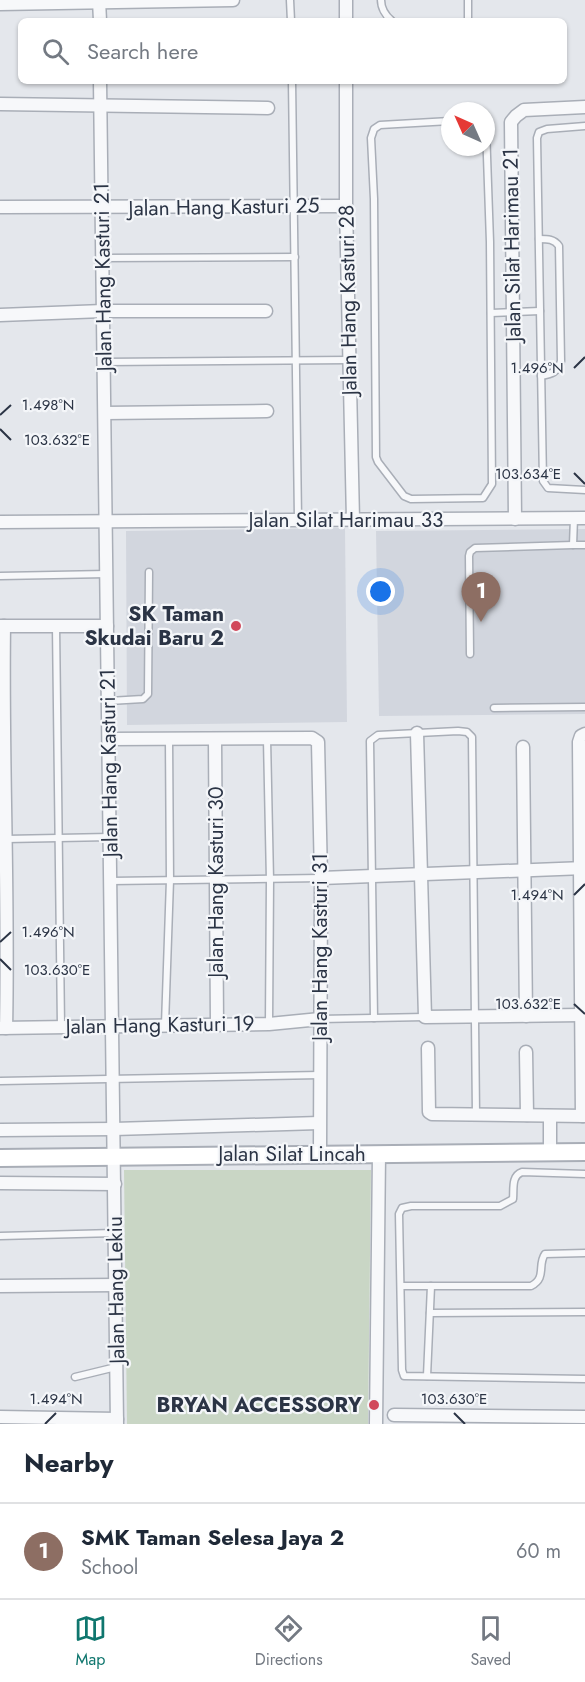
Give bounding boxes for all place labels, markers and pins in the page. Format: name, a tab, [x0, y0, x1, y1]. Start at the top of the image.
pin: 1	[462, 572, 500, 622]
place label: SK Taman Skudai Baru 2	[84, 599, 224, 653]
marker: SK Taman Skudai Baru 2	[229, 619, 243, 633]
place label: BRYAN ACCESSORY	[156, 1390, 362, 1420]
marker: BRYAN ACCESSORY	[367, 1398, 381, 1412]

